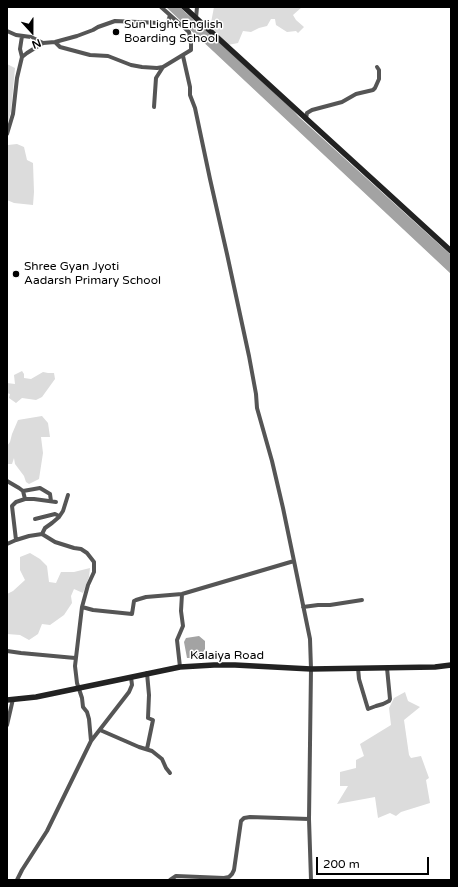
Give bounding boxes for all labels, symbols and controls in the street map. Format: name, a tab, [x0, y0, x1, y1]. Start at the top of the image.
north arrow	[12, 12, 52, 52]
place label: Sun Light English Boarding School	[124, 18, 223, 46]
marker: Sun Light English Boarding School	[111, 27, 121, 37]
text: N	[30, 36, 43, 51]
place label: Shree Gyan Jyoti Aadarsh Primary School	[24, 260, 161, 288]
marker: Shree Gyan Jyoti Aadarsh Primary School	[11, 269, 21, 279]
street label: Kalaiya Road	[190, 649, 264, 663]
scale bar	[318, 849, 431, 875]
text: 200 m	[323, 857, 360, 871]

